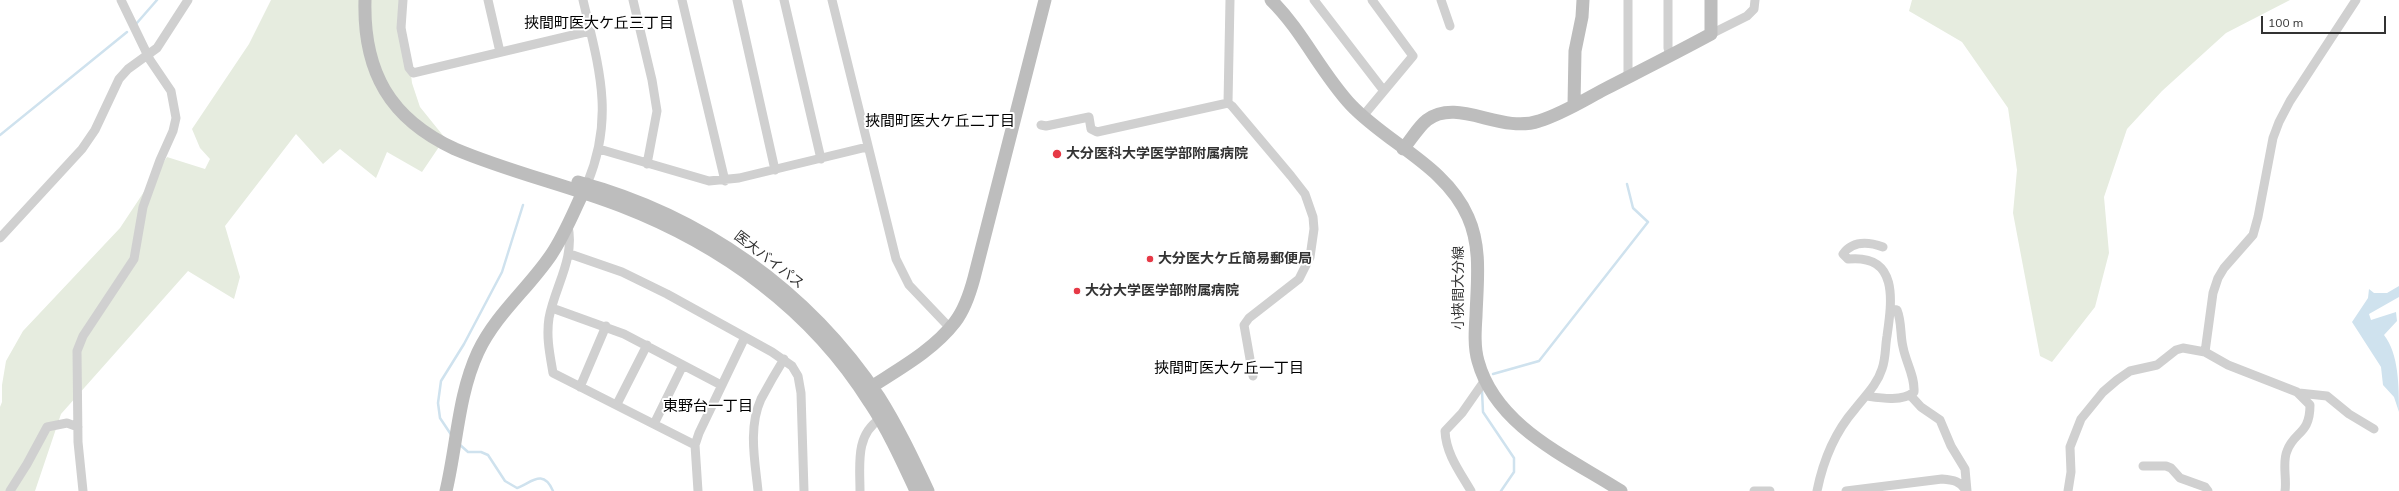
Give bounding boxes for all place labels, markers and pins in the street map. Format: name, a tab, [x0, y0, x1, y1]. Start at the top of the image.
place label: 大分医科大学医学部附属病院	[1066, 146, 1248, 162]
marker: 大分医科大学医学部附属病院	[1051, 148, 1063, 160]
place label: 大分医大ケ丘簡易郵便局	[1158, 251, 1312, 267]
marker: 大分医大ケ丘簡易郵便局	[1145, 254, 1155, 264]
place label: 大分大学医学部附属病院	[1085, 283, 1239, 299]
marker: 大分大学医学部附属病院	[1072, 286, 1082, 296]

